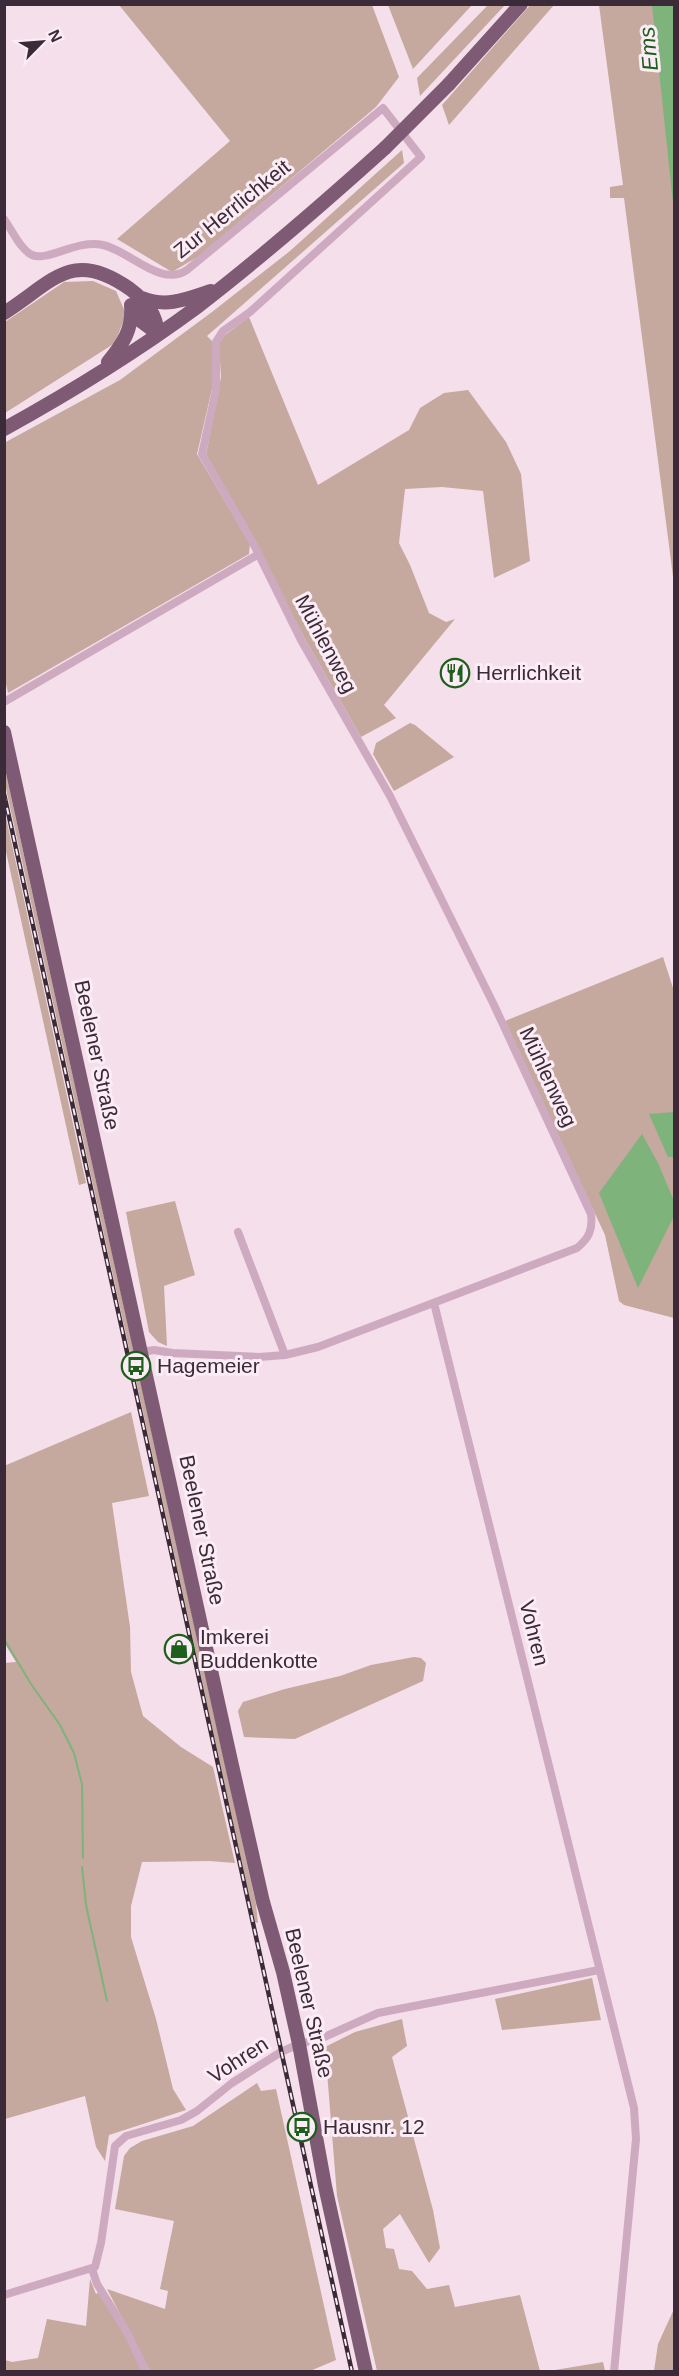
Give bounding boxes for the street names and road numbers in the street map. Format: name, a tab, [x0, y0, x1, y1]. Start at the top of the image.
street label: Zur Herrlichkeit	[169, 155, 294, 262]
street label: Mühlenweg	[291, 591, 362, 697]
street label: Beelener Straße	[70, 978, 125, 1132]
street label: Mühlenweg	[515, 1023, 582, 1130]
street label: Beelener Straße	[175, 1453, 230, 1607]
street label: Vohren	[515, 1598, 554, 1668]
street label: Beelener Straße	[281, 1926, 338, 2080]
street label: Vohren	[204, 2032, 272, 2087]

